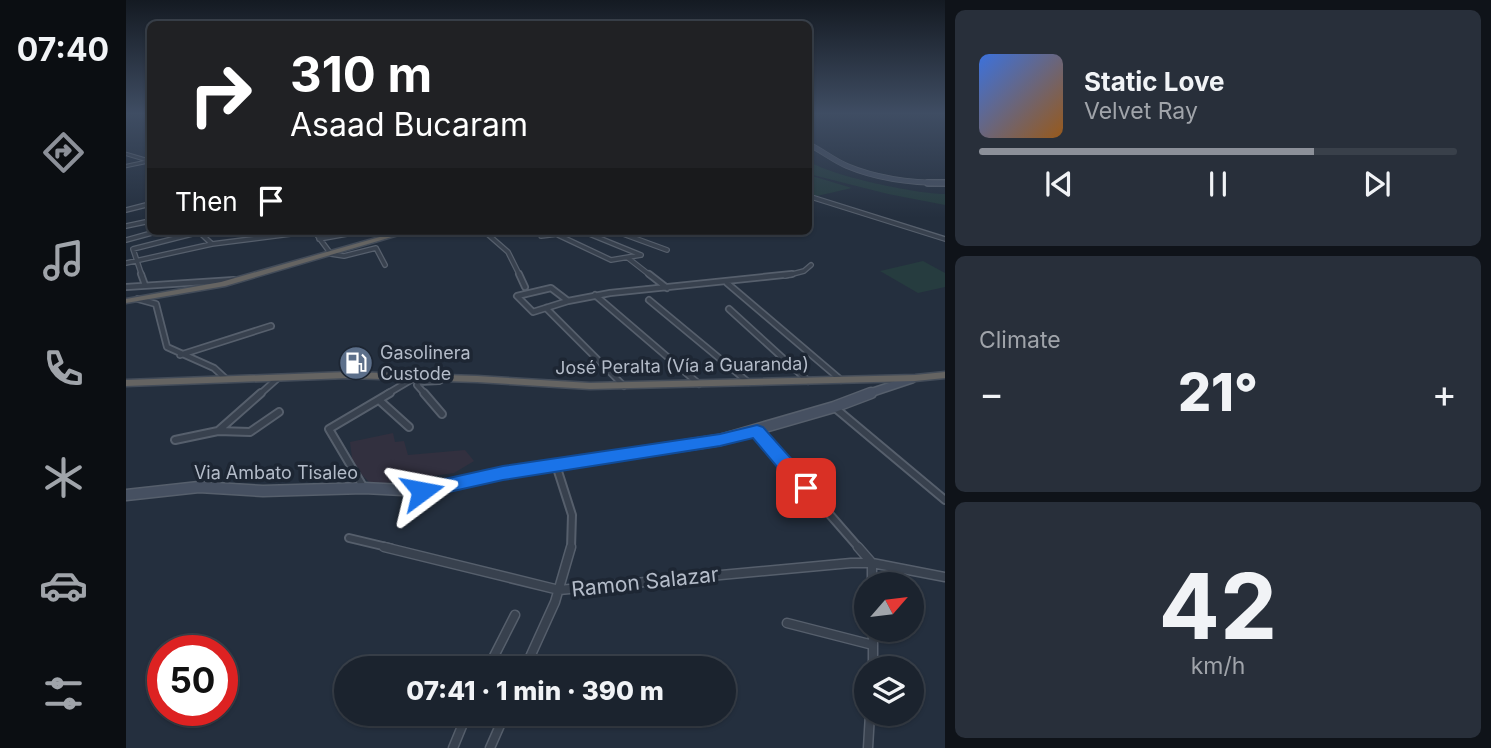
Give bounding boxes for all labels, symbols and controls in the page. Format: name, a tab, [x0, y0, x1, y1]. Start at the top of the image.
text: 07:40	[17, 30, 109, 69]
text: 310 m	[290, 45, 432, 104]
icon: right	[175, 49, 266, 140]
text: Static Love	[1084, 66, 1225, 97]
text: Velvet Ray	[1084, 97, 1198, 125]
text: Asaad Bucaram	[290, 105, 528, 144]
icon: directions	[39, 128, 88, 177]
icon: previous	[1040, 165, 1078, 203]
icon: pause	[1199, 165, 1237, 203]
icon: next	[1358, 165, 1396, 203]
icon: arrive	[252, 182, 290, 220]
text: Then	[175, 186, 238, 217]
icon: music	[39, 236, 88, 285]
text: Climate	[979, 326, 1061, 354]
place label: Gasolinera Custode	[380, 342, 471, 384]
icon: phone	[39, 344, 88, 393]
fuel station icon: Gasolinera Custode	[337, 344, 375, 382]
street label: José Peralta (Vía a Guaranda)	[555, 353, 809, 378]
text: 21°	[1178, 361, 1258, 424]
text: −	[979, 370, 1004, 416]
text: +	[1432, 370, 1457, 416]
icon: climate	[39, 453, 88, 502]
position arrow	[385, 454, 459, 528]
pin	[776, 458, 836, 518]
street label: Via Ambato Tisaleo	[194, 462, 358, 483]
icon: arrive	[787, 469, 825, 507]
text: 42	[1159, 551, 1277, 661]
icon: car	[39, 561, 88, 610]
street label: Ramon Salazar	[570, 561, 720, 602]
north arrow	[854, 572, 924, 642]
map controls	[854, 572, 924, 726]
speed limit sign: 50	[147, 635, 238, 726]
text: km/h	[1191, 652, 1245, 680]
button: layers	[854, 656, 924, 726]
icon: filters	[39, 669, 88, 718]
text: 07:41 · 1 min · 390 m	[406, 675, 664, 706]

